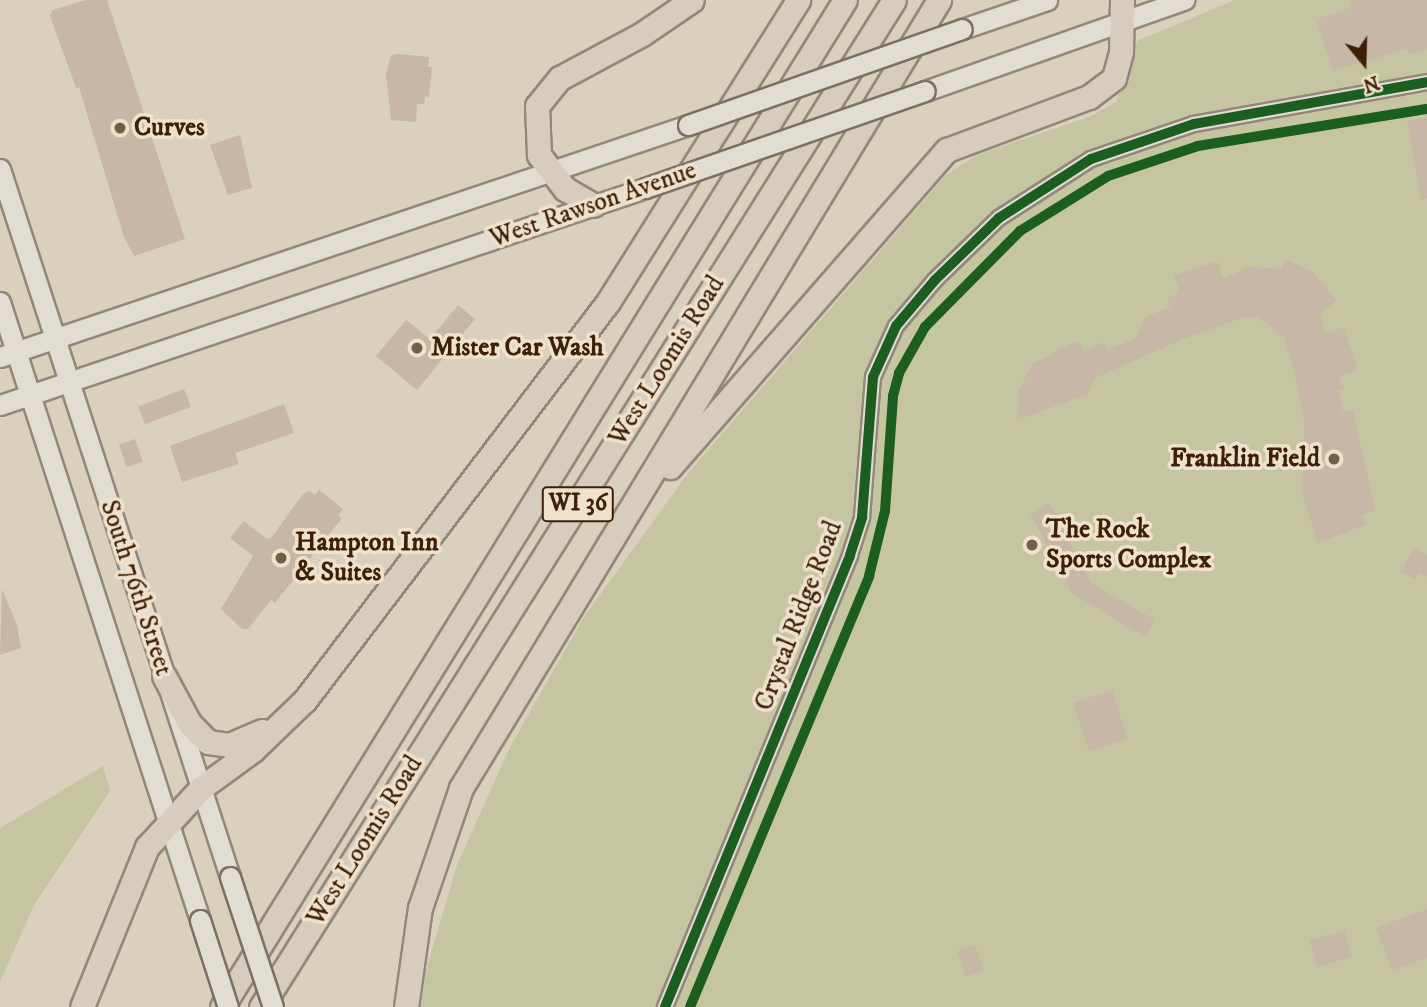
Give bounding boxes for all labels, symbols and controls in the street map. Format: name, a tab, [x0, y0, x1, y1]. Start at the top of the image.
north arrow	[1329, 28, 1399, 98]
text: N	[1360, 70, 1382, 97]
place label: Curves	[134, 112, 205, 144]
marker: Curves	[112, 120, 128, 136]
street label: West Rawson Avenue	[486, 155, 700, 255]
street label: West Loomis Road	[602, 270, 732, 452]
place label: Mister Car Wash	[431, 332, 604, 364]
marker: Mister Car Wash	[409, 340, 425, 356]
place label: Franklin Field	[1170, 443, 1320, 475]
marker: Franklin Field	[1326, 451, 1342, 467]
road number: WI 36	[541, 484, 615, 524]
street label: South 76th Street	[93, 496, 179, 680]
place label: The Rock Sports Complex	[1046, 514, 1211, 576]
street label: Crystal Ridge Road	[749, 517, 849, 715]
place label: Hampton Inn & Suites	[295, 527, 438, 588]
marker: The Rock Sports Complex	[1024, 537, 1040, 553]
marker: Hampton Inn & Suites	[273, 550, 289, 566]
street label: West Loomis Road	[300, 750, 430, 932]

